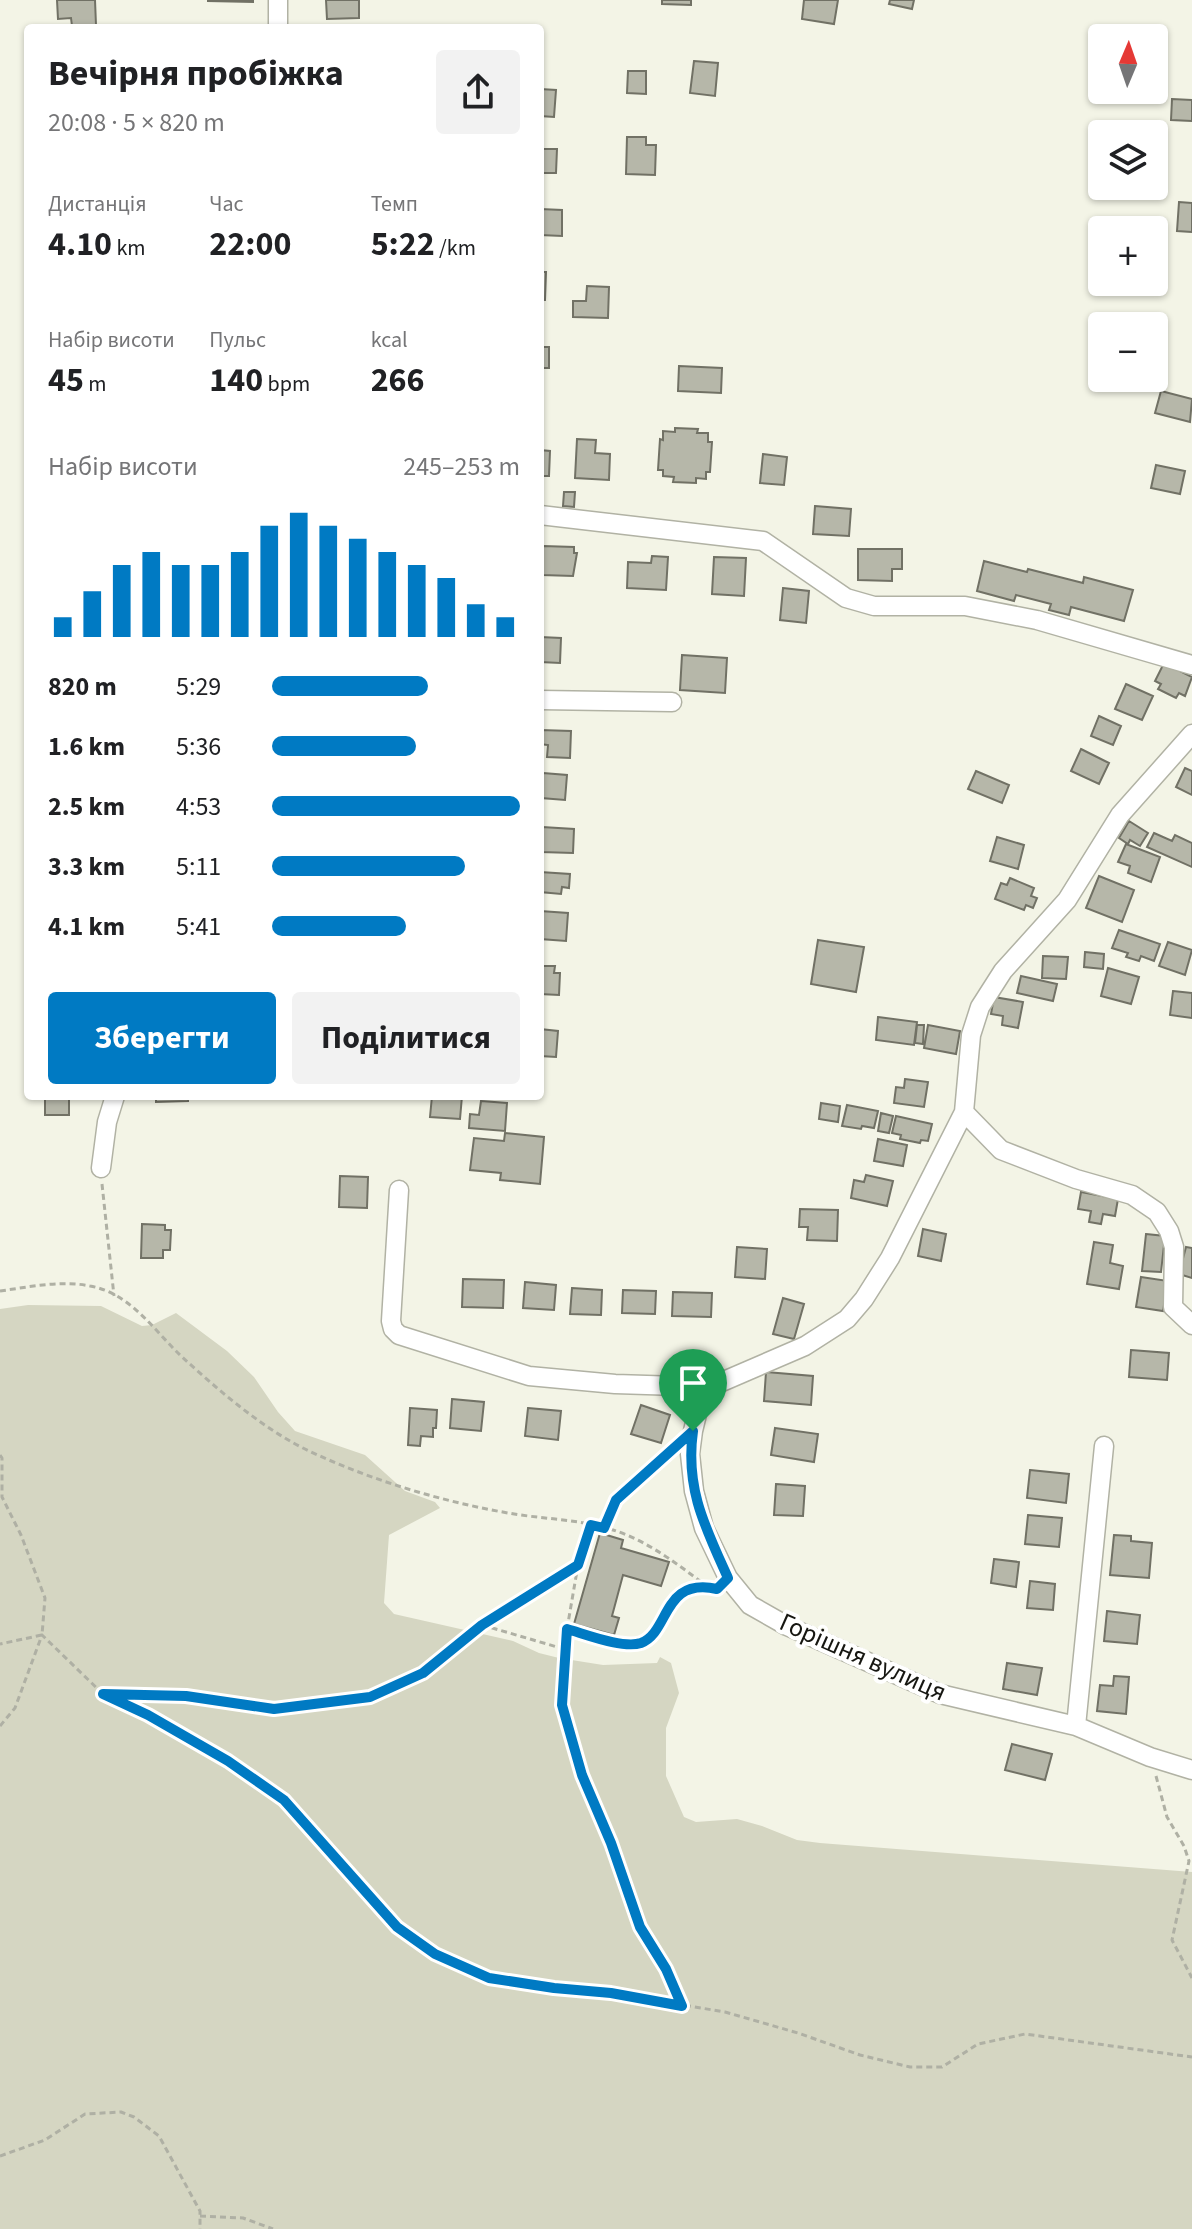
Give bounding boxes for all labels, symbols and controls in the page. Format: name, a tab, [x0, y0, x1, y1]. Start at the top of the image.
north arrow	[1088, 24, 1168, 104]
map controls	[1088, 24, 1168, 392]
text: Вечірня пробіжка	[48, 48, 344, 99]
button: share	[436, 50, 520, 134]
text: 20:08 · 5 × 820 m	[48, 104, 225, 141]
button: layers	[1088, 120, 1168, 200]
text: Дистанція	[48, 188, 147, 220]
text: Час	[209, 188, 244, 220]
text: Темп	[371, 188, 418, 220]
button: +	[1088, 216, 1168, 296]
text: 4.10	[48, 220, 112, 269]
text: 22:00	[209, 220, 291, 269]
text: 5:22	[371, 220, 435, 269]
text: km	[112, 232, 146, 264]
text: /km	[435, 232, 476, 264]
button: −	[1088, 312, 1168, 392]
text: Набір висоти	[48, 324, 175, 356]
text: Пульс	[209, 324, 266, 356]
text: kcal	[371, 324, 408, 356]
text: 45	[48, 356, 84, 405]
text: 140	[209, 356, 263, 405]
text: 266	[371, 356, 425, 405]
text: m	[84, 368, 107, 400]
text: bpm	[263, 368, 310, 400]
text: Набір висоти	[48, 448, 198, 485]
text: 245–253 m	[403, 448, 520, 485]
text: 820 m	[48, 668, 117, 705]
text: 5:29	[176, 668, 221, 705]
text: 1.6 km	[48, 728, 125, 765]
text: 5:36	[176, 728, 221, 765]
text: 2.5 km	[48, 788, 125, 825]
text: 4:53	[176, 788, 221, 825]
text: 3.3 km	[48, 848, 125, 885]
text: 5:11	[176, 848, 221, 885]
text: 4.1 km	[48, 908, 125, 945]
text: 5:41	[176, 908, 221, 945]
button: Зберегти	[48, 992, 276, 1084]
button: Поділитися	[292, 992, 520, 1084]
pin	[659, 1349, 727, 1431]
icon: arrive	[671, 1361, 715, 1405]
street label: Горішня вулиця	[774, 1604, 952, 1710]

